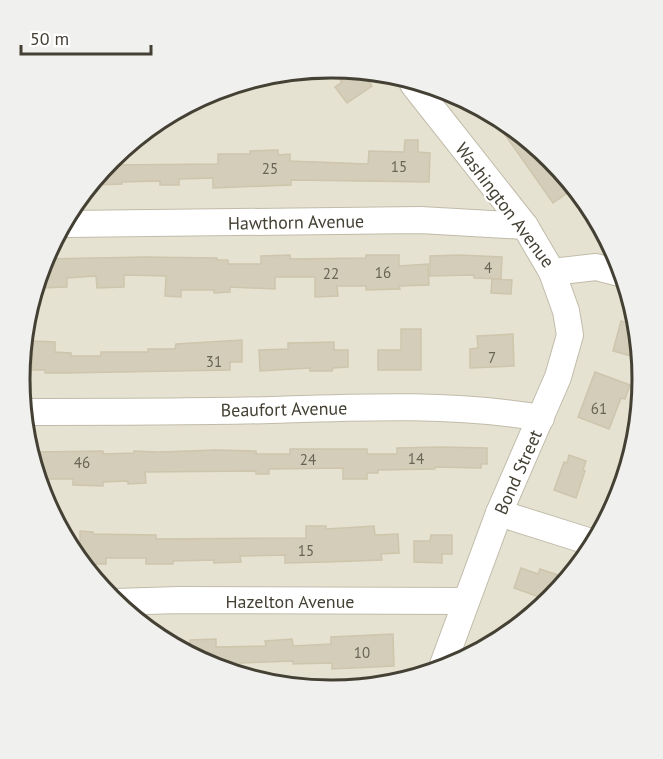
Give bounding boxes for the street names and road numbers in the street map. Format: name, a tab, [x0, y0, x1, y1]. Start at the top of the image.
street label: Washington Avenue	[450, 138, 560, 272]
street label: Hawthorn Avenue	[228, 209, 364, 235]
street label: Beaufort Avenue	[220, 396, 348, 422]
street label: Bond Street	[489, 426, 547, 518]
street label: Hazelton Avenue	[225, 590, 355, 613]

